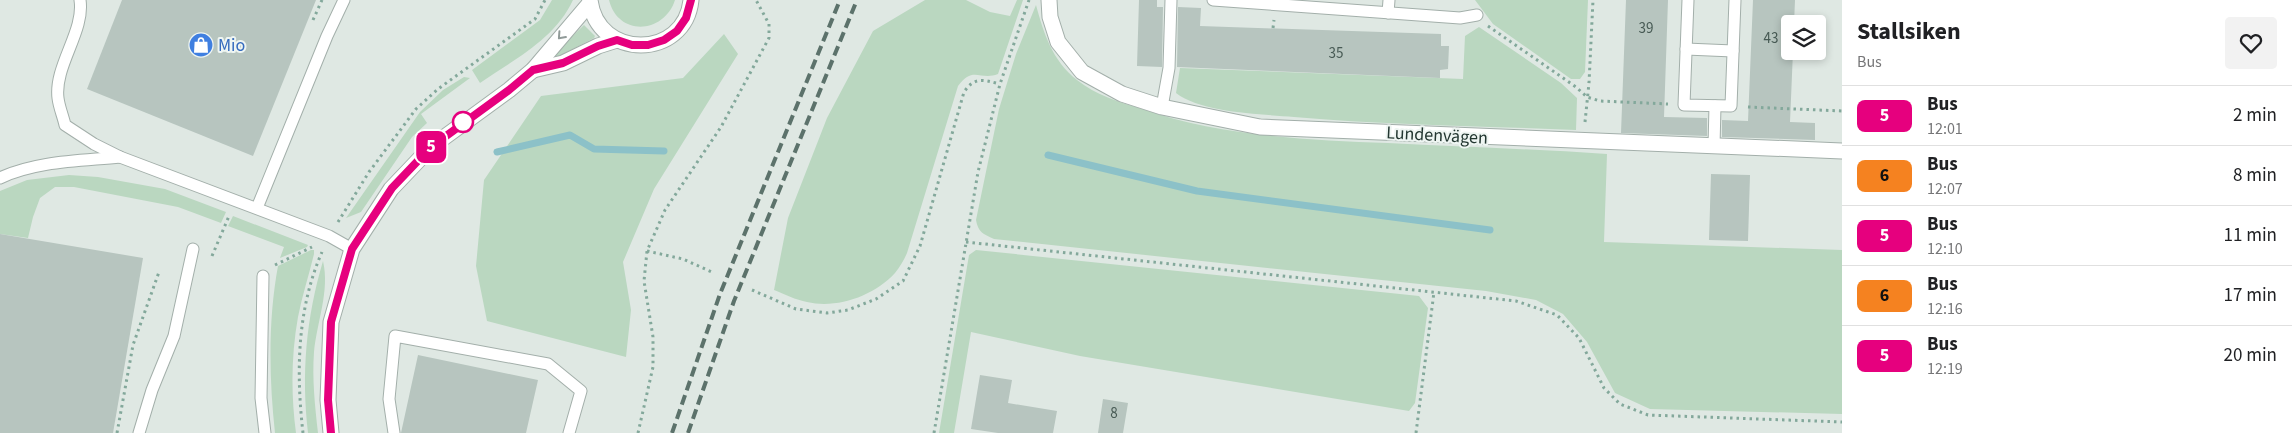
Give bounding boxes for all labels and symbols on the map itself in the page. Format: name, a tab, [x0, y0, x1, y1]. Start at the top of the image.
house number: 39	[1639, 18, 1653, 39]
house number: 43	[1764, 28, 1778, 49]
one-way arrow	[558, 30, 567, 39]
shop icon: Mio	[188, 32, 214, 58]
place label: Mio	[218, 33, 245, 58]
house number: 35	[1329, 43, 1343, 64]
unlabelled marker	[452, 111, 474, 133]
street label: Lundenvägen	[1386, 120, 1488, 151]
line badge: 5	[415, 131, 447, 163]
house number: 8	[1110, 403, 1118, 424]

